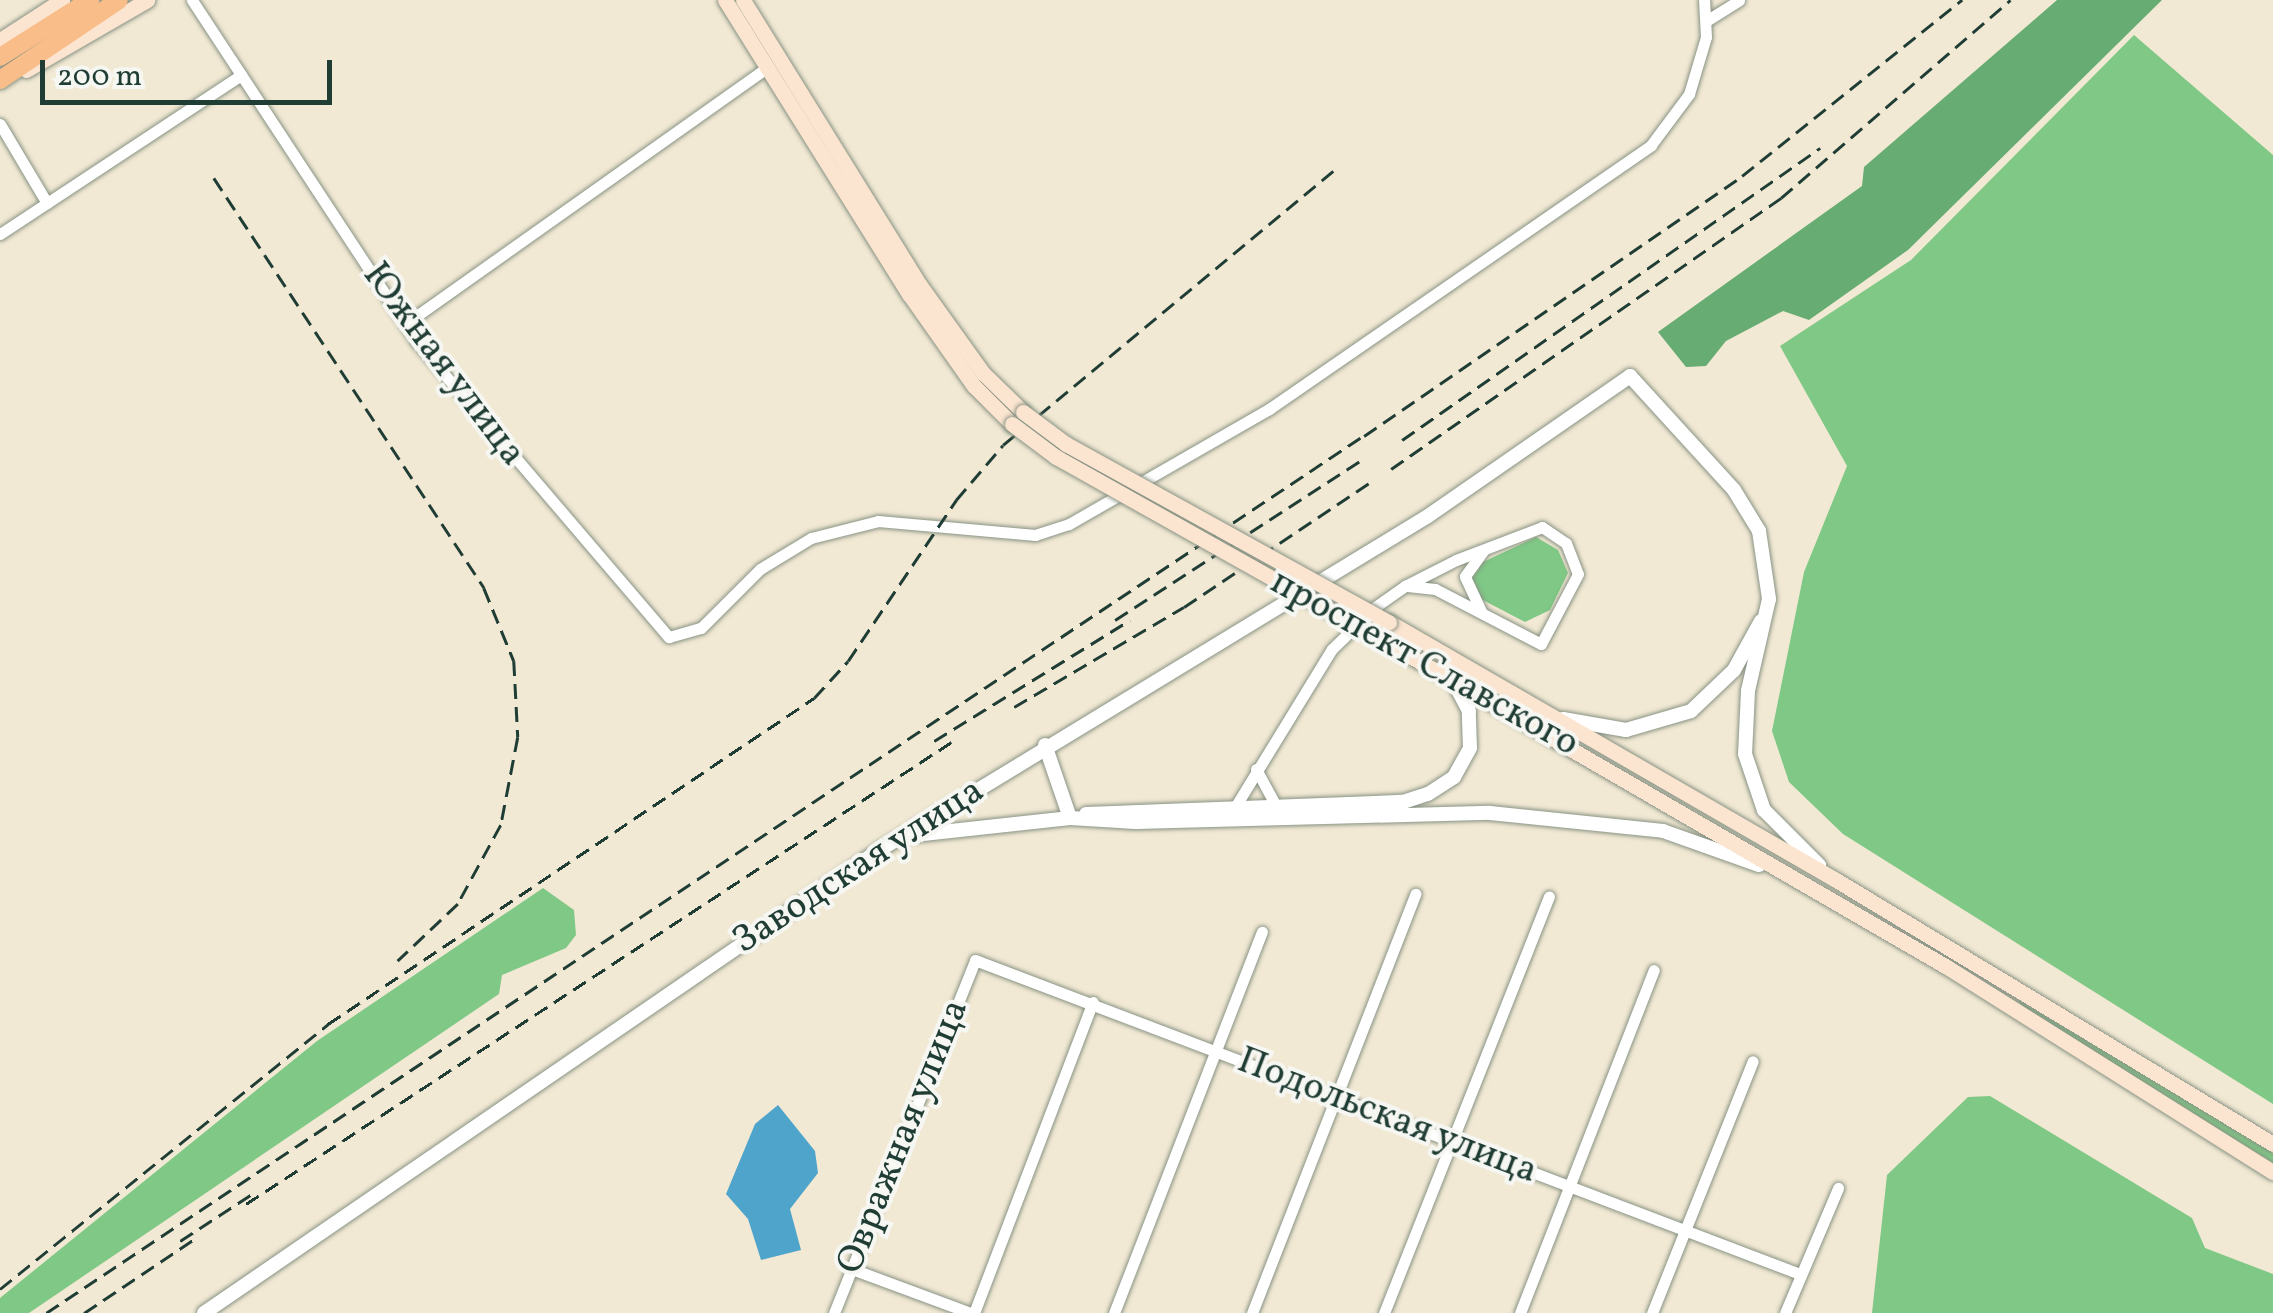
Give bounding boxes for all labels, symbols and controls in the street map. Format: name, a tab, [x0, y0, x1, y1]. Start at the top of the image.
scale bar	[45, 40, 338, 102]
text: 200 m	[57, 56, 142, 98]
street label: Южная улица	[351, 254, 535, 476]
street label: проспект Славского	[1262, 560, 1586, 768]
street label: Заводская улица	[725, 769, 993, 965]
street label: Овражная улица	[828, 993, 980, 1281]
street label: Подольская улица	[1230, 1039, 1544, 1195]

